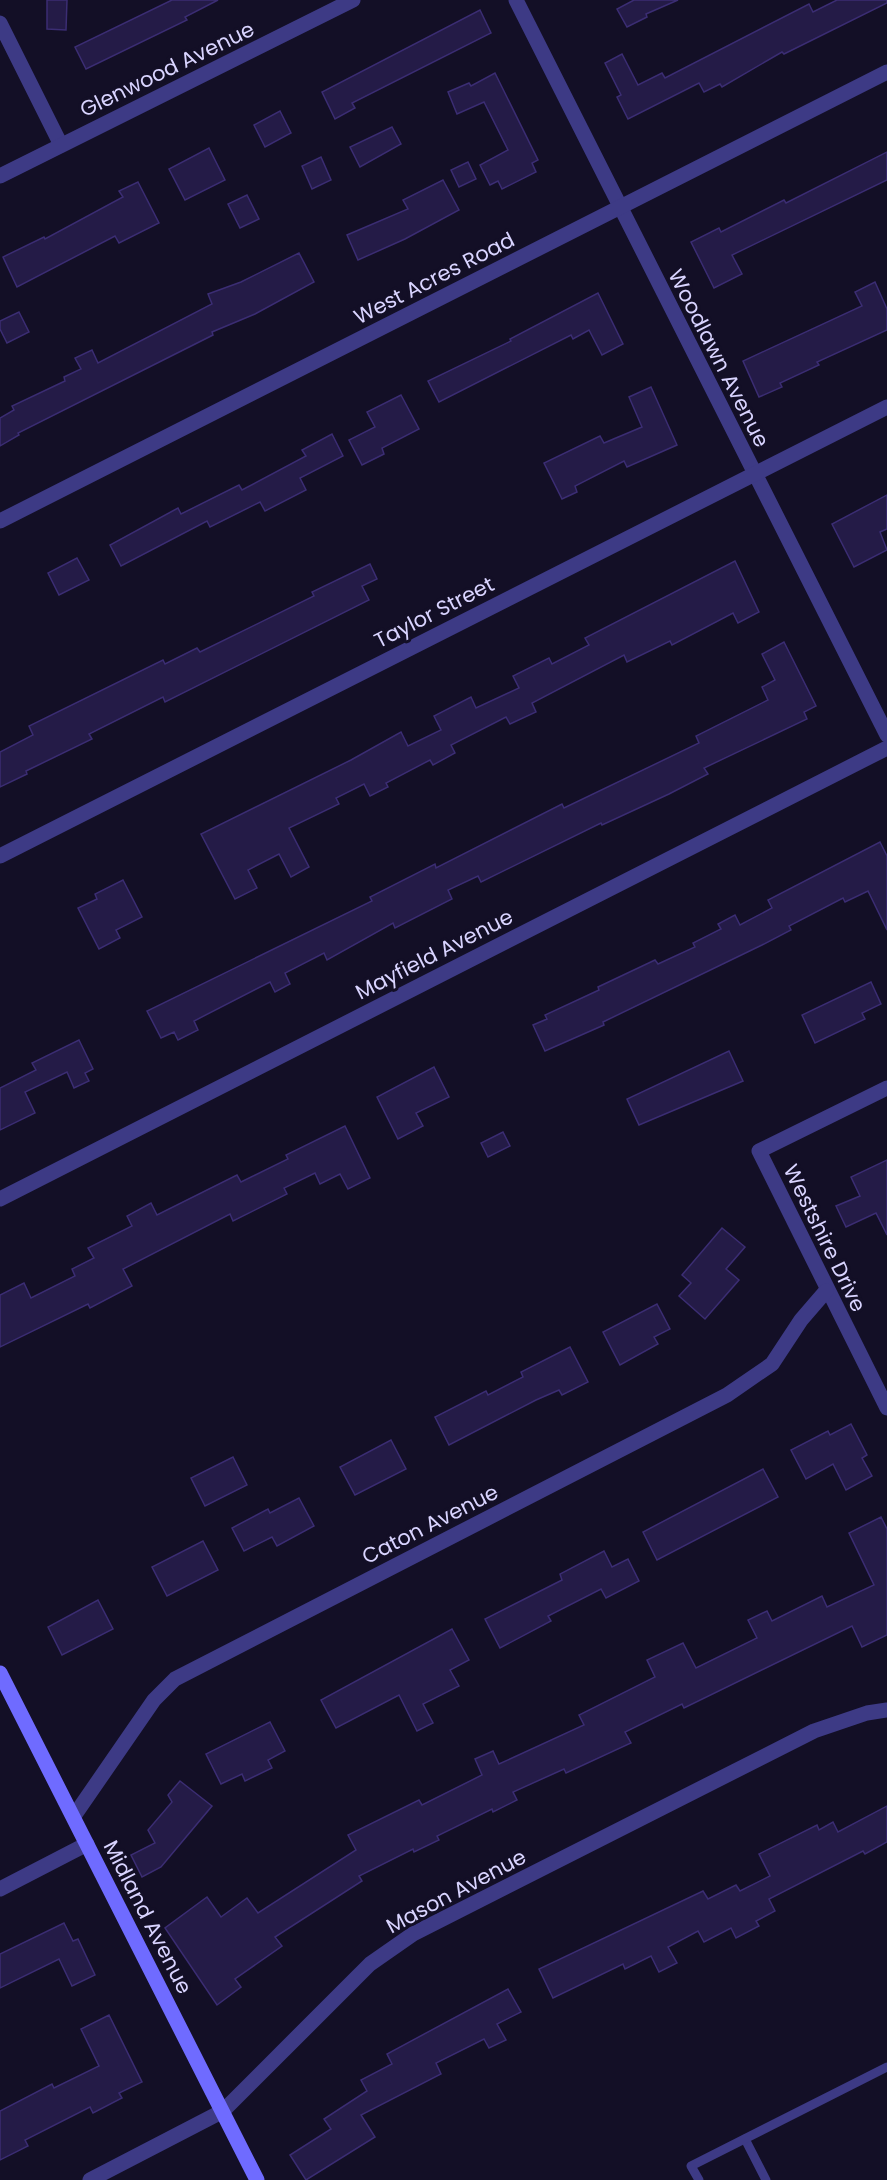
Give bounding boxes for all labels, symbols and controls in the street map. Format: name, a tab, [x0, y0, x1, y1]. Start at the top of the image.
street label: Glenwood Avenue	[75, 14, 259, 124]
street label: West Acres Road	[349, 225, 519, 331]
street label: Woodlawn Avenue	[662, 264, 776, 452]
street label: Taylor Street	[369, 569, 499, 655]
street label: Mayfield Avenue	[350, 902, 518, 1006]
street label: Westshire Drive	[777, 1159, 873, 1317]
street label: Caton Avenue	[357, 1477, 503, 1571]
street label: Midland Avenue	[97, 1835, 199, 1999]
street label: Mason Avenue	[381, 1842, 531, 1940]

